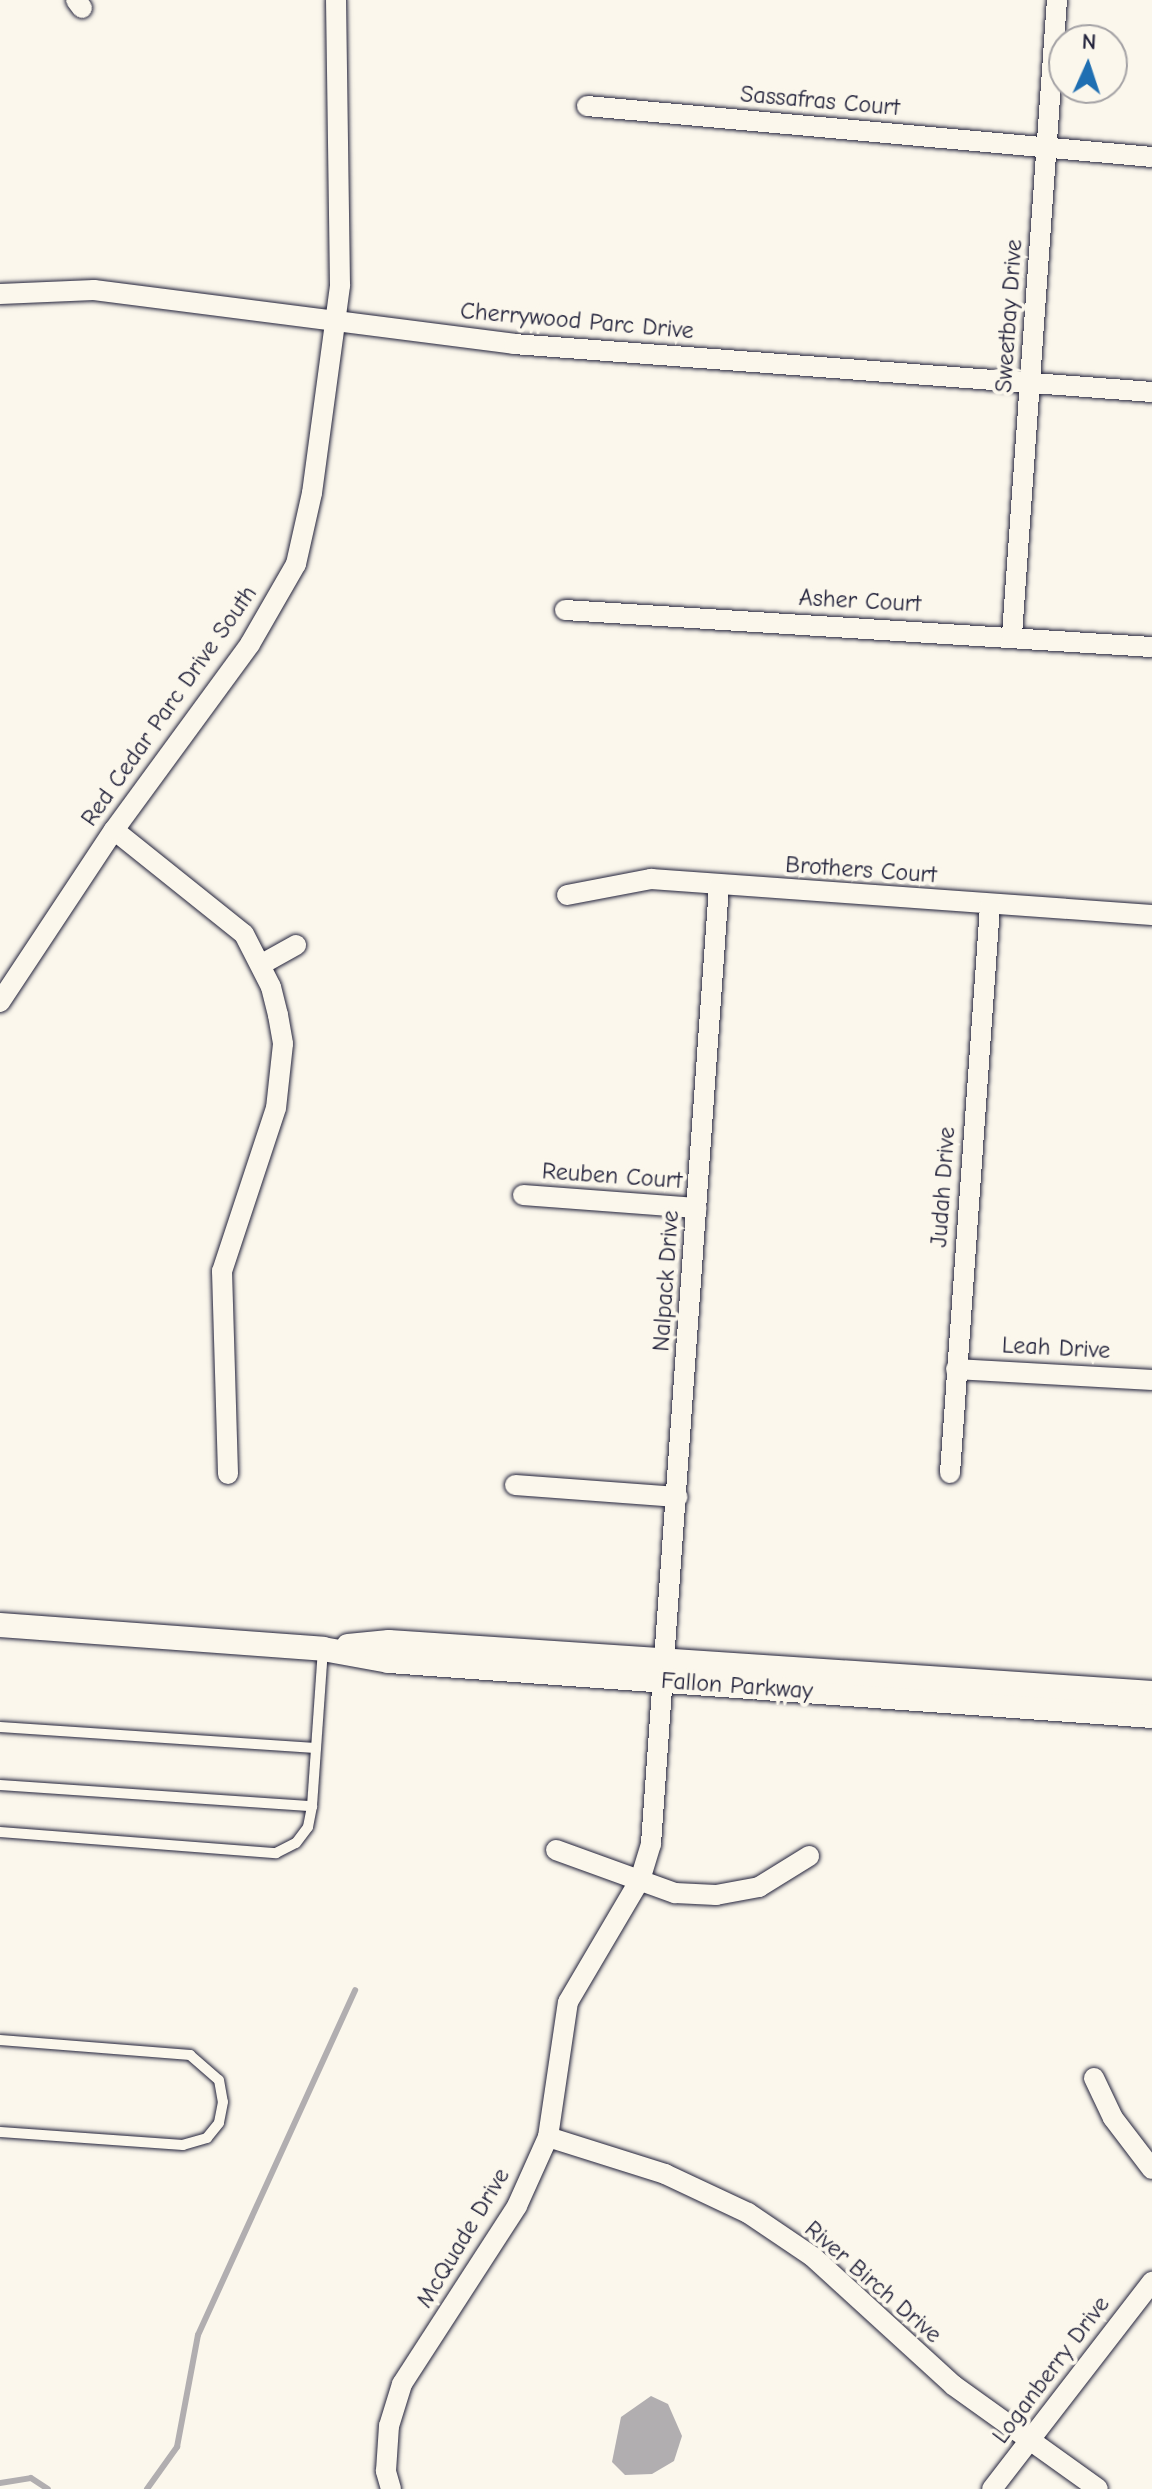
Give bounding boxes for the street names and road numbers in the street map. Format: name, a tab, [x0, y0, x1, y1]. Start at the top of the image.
street label: Sassafras Court	[739, 80, 901, 122]
street label: Sweetbay Drive	[989, 238, 1029, 394]
street label: Cherrywood Parc Drive	[459, 296, 695, 346]
street label: Red Cedar Parc Drive South	[75, 580, 263, 832]
street label: Asher Court	[798, 583, 922, 619]
street label: Brothers Court	[784, 850, 938, 890]
street label: Judah Drive	[924, 1126, 962, 1248]
street label: Reuben Court	[541, 1157, 683, 1195]
street label: Nalpack Drive	[647, 1209, 685, 1353]
street label: Leah Drive	[1001, 1331, 1111, 1365]
street label: Fallon Parkway	[660, 1666, 814, 1706]
street label: McQuade Drive	[410, 2163, 516, 2313]
street label: River Birch Drive	[799, 2215, 947, 2349]
street label: Loganberry Drive	[986, 2291, 1116, 2449]

